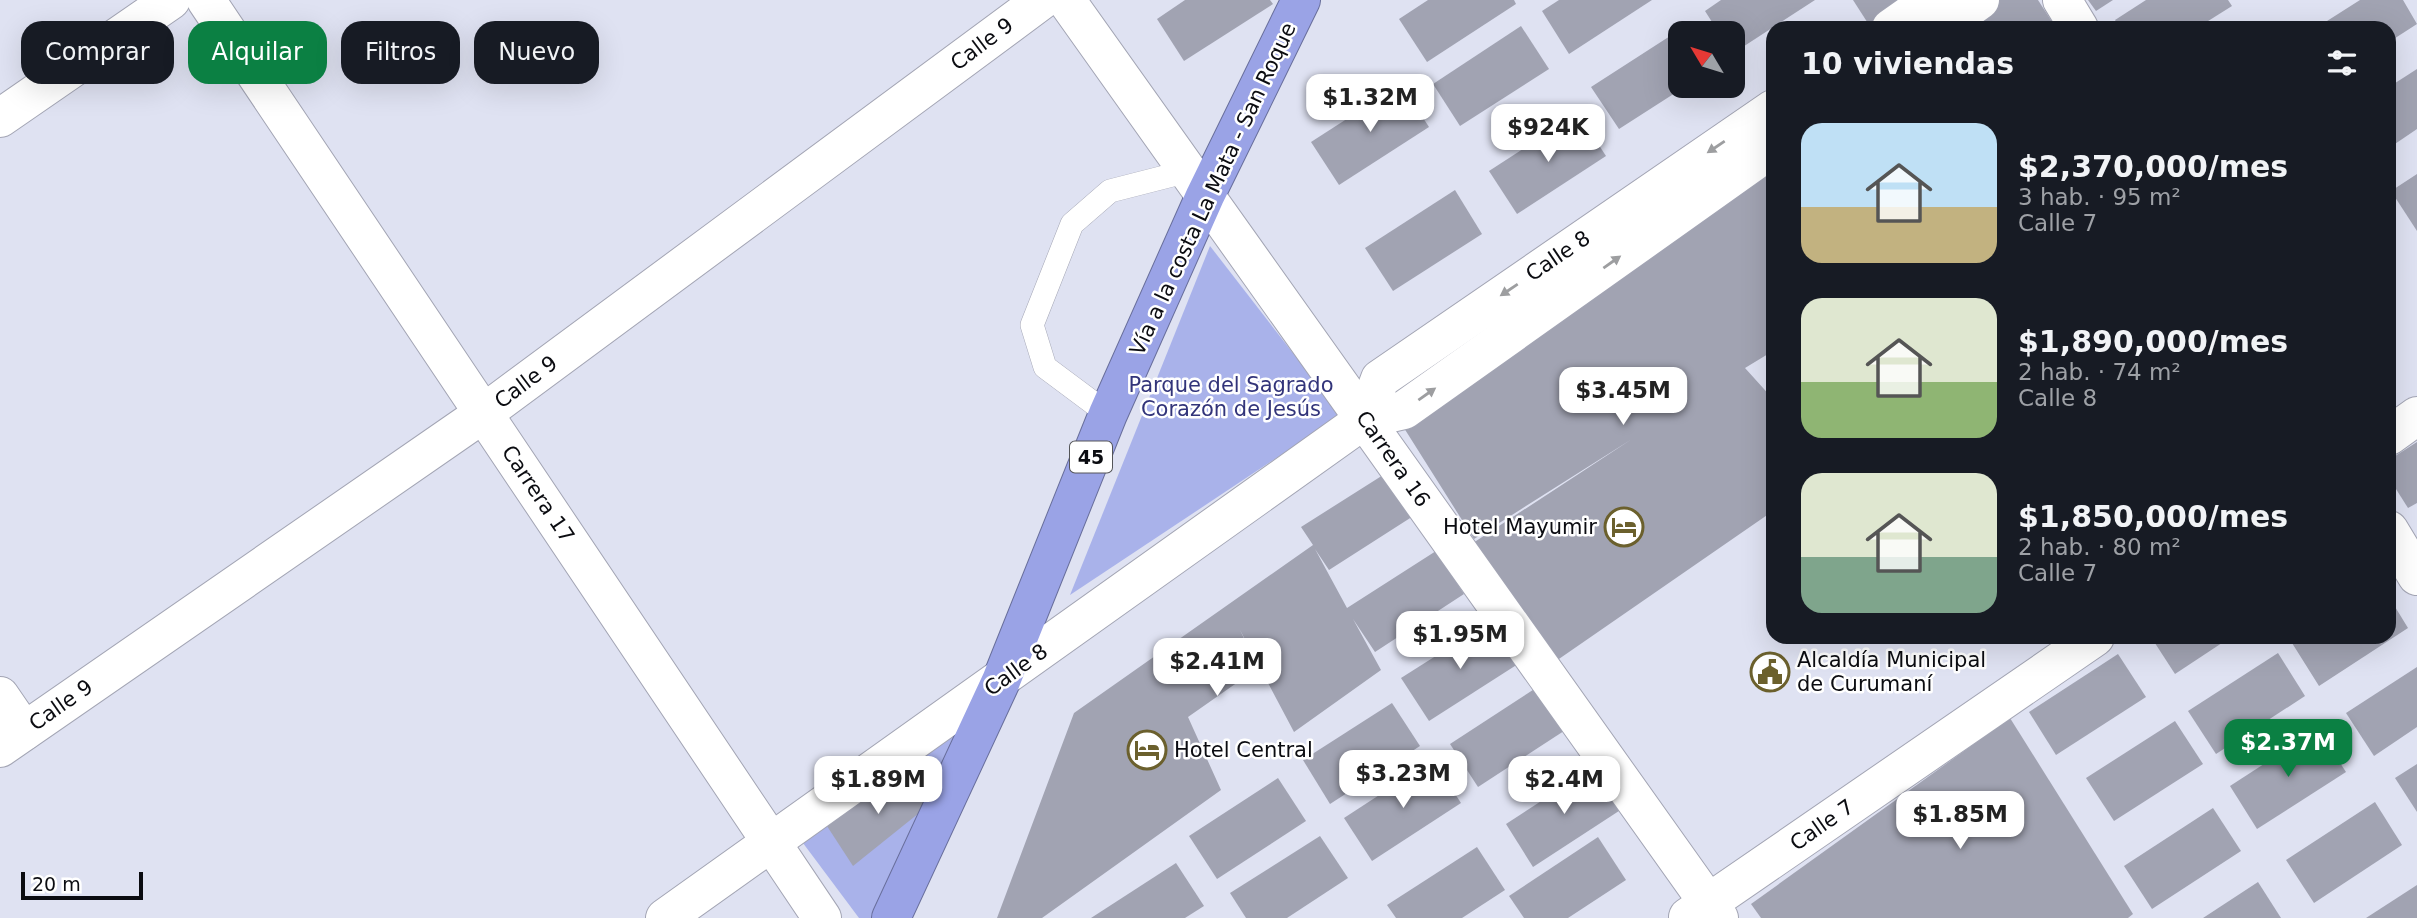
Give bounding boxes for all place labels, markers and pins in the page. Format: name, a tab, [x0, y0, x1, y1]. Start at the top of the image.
pin: $1.32M	[1313, 74, 1427, 134]
pin: $924K	[1499, 104, 1597, 164]
pin: $3.45M	[1566, 368, 1680, 427]
hotel icon: Hotel Mayumir	[1603, 506, 1645, 548]
place label: Hotel Mayumir	[1443, 515, 1597, 539]
pin: $1.95M	[1403, 612, 1517, 671]
pin: $2.41M	[1160, 638, 1274, 698]
place label: Alcaldía Municipal de Curumaní	[1797, 648, 1986, 696]
public building icon: Alcaldía Municipal de Curumaní	[1749, 651, 1791, 693]
pin: $2.37M	[2231, 720, 2345, 779]
hotel icon: Hotel Central	[1126, 729, 1168, 771]
place label: Hotel Central	[1174, 738, 1313, 762]
pin: $3.23M	[1346, 750, 1460, 810]
pin: $1.89M	[821, 756, 935, 816]
pin: $2.4M	[1515, 756, 1613, 816]
pin: $1.85M	[1903, 792, 2017, 851]

